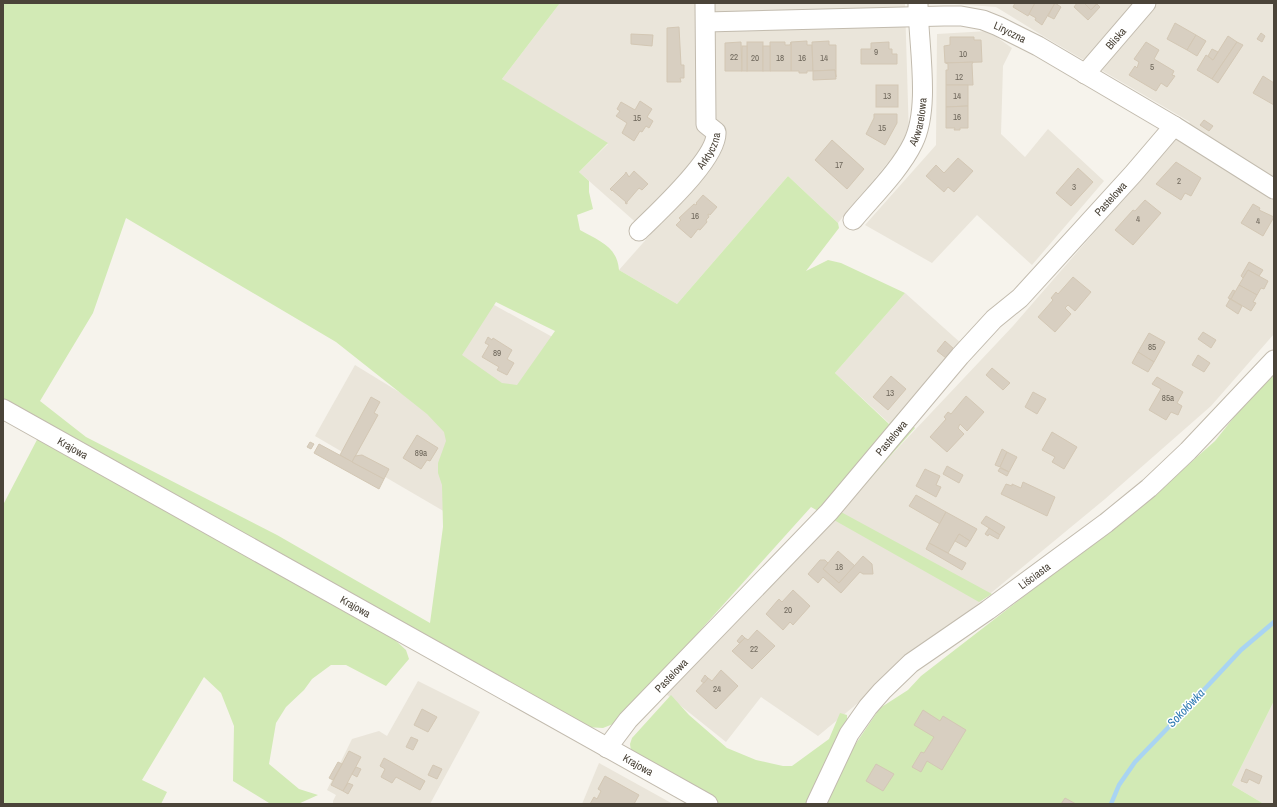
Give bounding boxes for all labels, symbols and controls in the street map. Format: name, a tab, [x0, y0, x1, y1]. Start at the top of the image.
street label: Liryczna	[992, 18, 1028, 46]
street label: Bliska	[1102, 24, 1129, 52]
house number: 9	[874, 46, 878, 58]
house number: 10	[959, 48, 967, 60]
house number: 22	[730, 51, 738, 63]
house number: 20	[751, 52, 759, 64]
house number: 18	[776, 52, 784, 64]
house number: 16	[798, 52, 806, 64]
house number: 14	[820, 52, 828, 64]
house number: 5	[1150, 61, 1154, 73]
house number: 12	[955, 71, 963, 83]
house number: 13	[883, 90, 891, 102]
house number: 14	[953, 90, 961, 102]
street label: Akwarelowa	[905, 98, 929, 149]
house number: 16	[953, 111, 961, 123]
house number: 15	[633, 112, 641, 124]
house number: 15	[878, 122, 886, 134]
street label: Arktyczna	[693, 132, 723, 173]
house number: 17	[835, 159, 843, 171]
house number: 2	[1177, 175, 1181, 187]
street label: Pastelowa	[1091, 179, 1130, 219]
house number: 3	[1072, 181, 1076, 193]
house number: 16	[691, 210, 699, 222]
house number: 4	[1136, 213, 1140, 225]
house number: 4	[1256, 215, 1260, 227]
house number: 85	[1148, 341, 1156, 353]
house number: 89	[493, 347, 501, 359]
house number: 13	[886, 387, 894, 399]
house number: 85a	[1162, 392, 1174, 404]
street label: Pastelowa	[872, 417, 910, 458]
street label: Krajowa	[55, 434, 90, 462]
house number: 89a	[415, 447, 427, 459]
street label: Liściasta	[1016, 559, 1053, 592]
house number: 18	[835, 561, 843, 573]
street label: Krajowa	[338, 592, 373, 621]
house number: 20	[784, 604, 792, 616]
house number: 22	[750, 643, 758, 655]
street label: Pastelowa	[652, 656, 691, 695]
house number: 24	[713, 683, 721, 695]
water label: Sokołówka	[1164, 685, 1209, 731]
street label: Krajowa	[620, 751, 656, 779]

